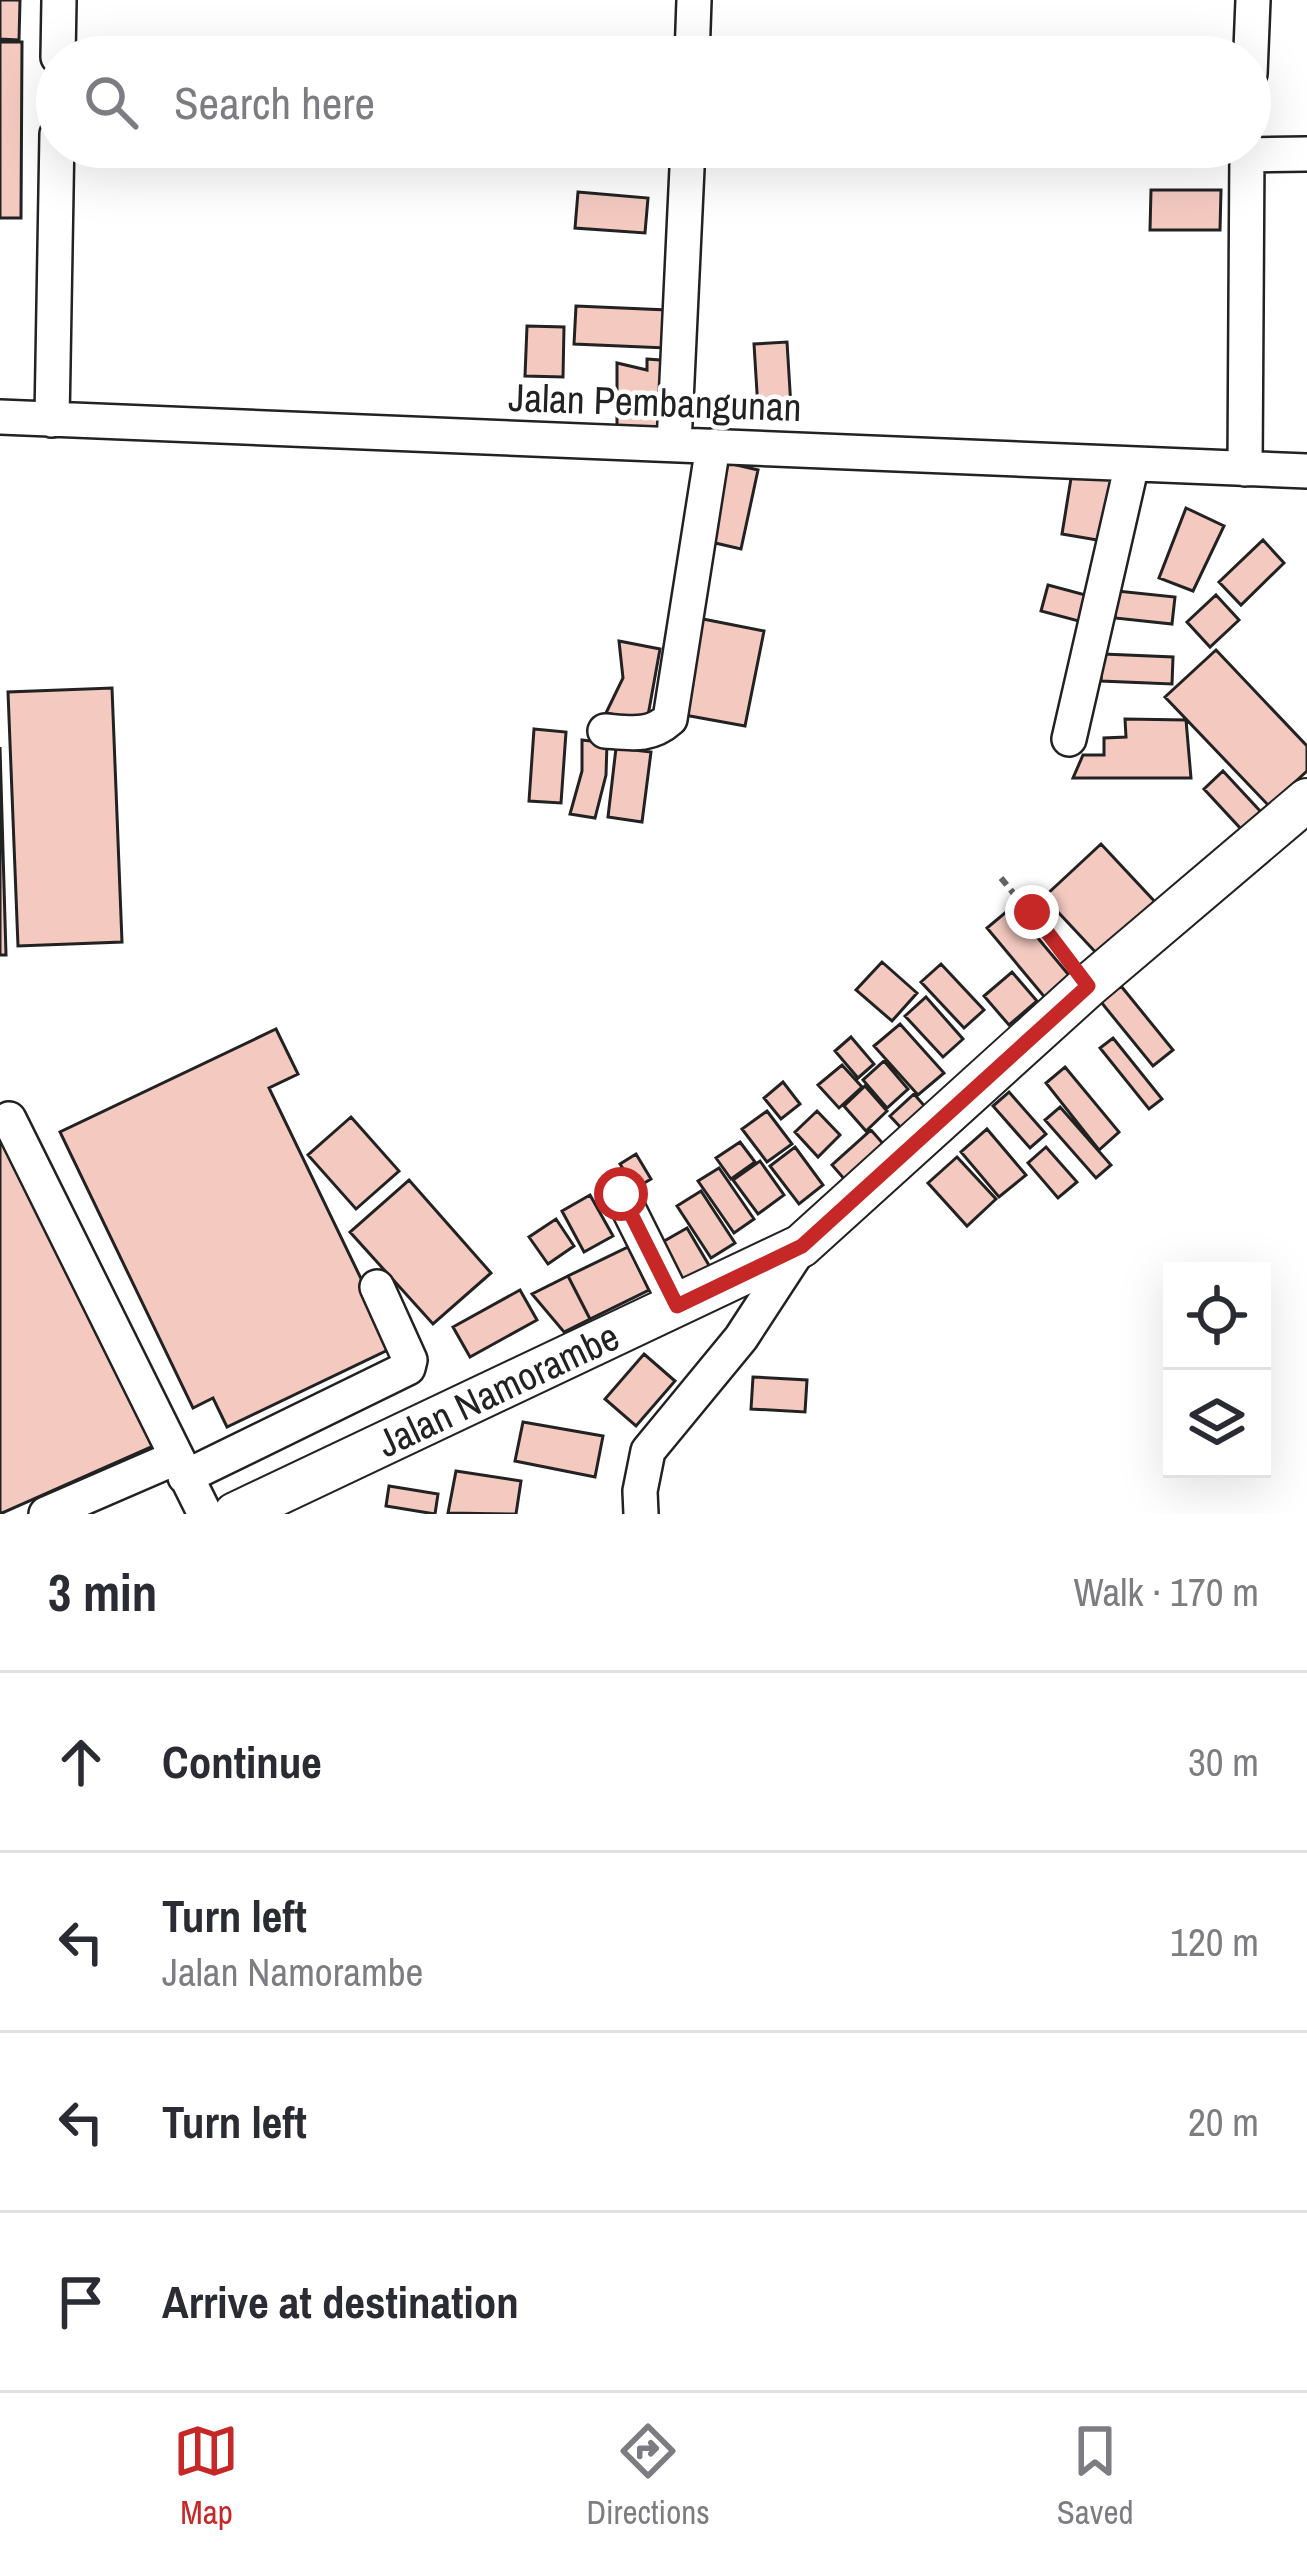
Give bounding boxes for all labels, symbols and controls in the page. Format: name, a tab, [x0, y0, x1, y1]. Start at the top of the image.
search box	[36, 36, 1271, 168]
icon: search	[78, 69, 144, 135]
text: Search here	[174, 72, 375, 133]
street label: Jalan Pembangunan	[508, 371, 802, 433]
route end	[1005, 885, 1059, 939]
route start	[594, 1167, 648, 1221]
map controls	[1163, 1262, 1271, 1478]
button: locate	[1163, 1262, 1271, 1370]
street label: Jalan Namorambe	[369, 1310, 627, 1469]
button: layers	[1163, 1370, 1271, 1478]
text: 3 min	[48, 1558, 157, 1627]
text: Walk · 170 m	[1074, 1566, 1259, 1618]
icon: ahead	[48, 1729, 114, 1795]
text: Continue	[162, 1731, 322, 1792]
text: 30 m	[1188, 1736, 1259, 1788]
text: Turn left	[162, 1885, 307, 1946]
icon: left	[48, 1909, 114, 1975]
text: 120 m	[1170, 1916, 1259, 1968]
text: Jalan Namorambe	[162, 1946, 423, 1998]
icon: left	[48, 2089, 114, 2155]
text: Turn left	[162, 2091, 307, 2152]
text: 20 m	[1188, 2096, 1259, 2148]
icon: arrive	[48, 2269, 114, 2335]
text: Arrive at destination	[162, 2271, 519, 2332]
tab: Map	[173, 2418, 239, 2534]
tab: Directions	[586, 2418, 710, 2534]
tab: Saved	[1057, 2418, 1133, 2534]

